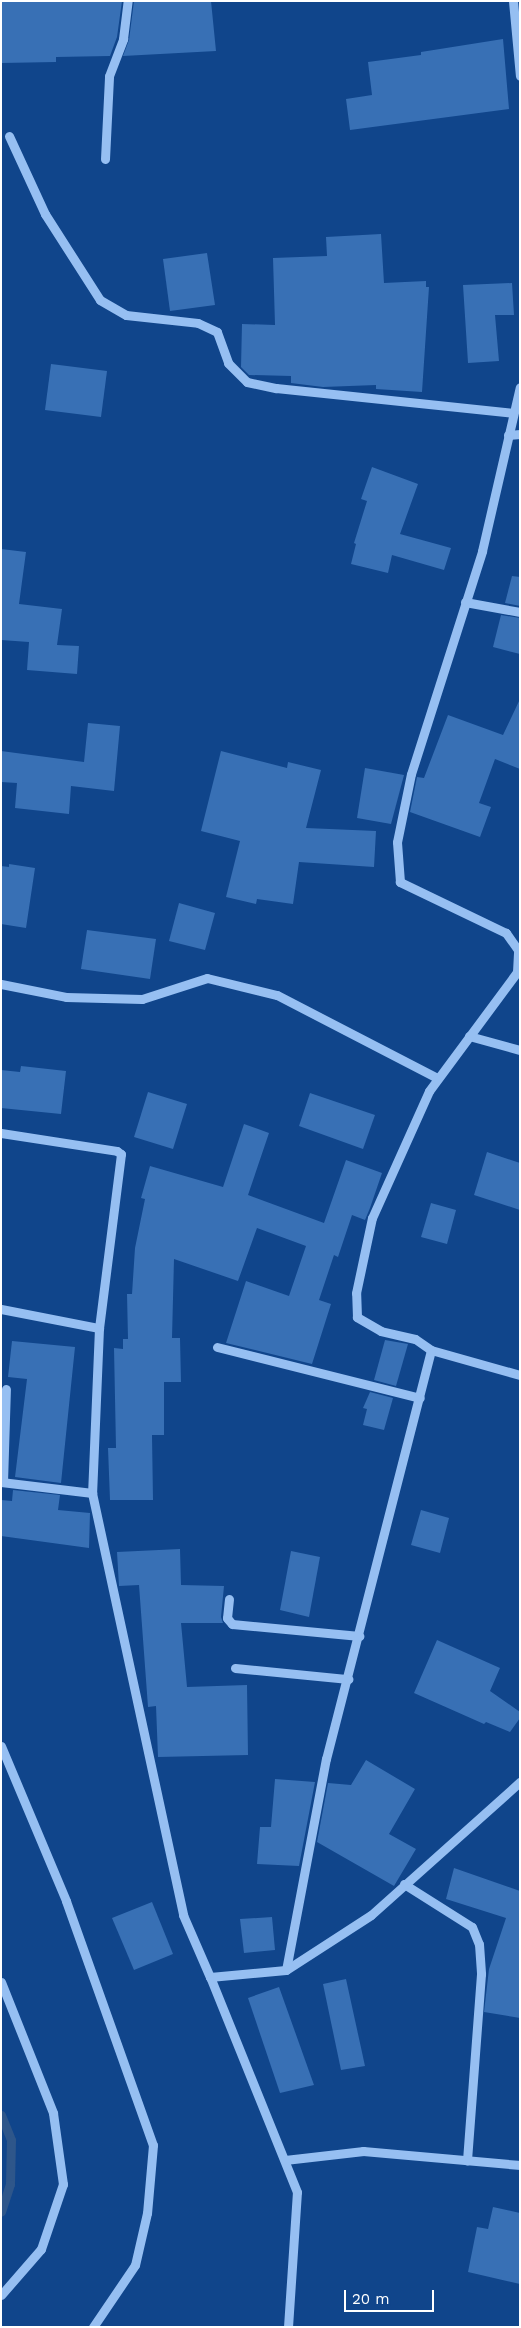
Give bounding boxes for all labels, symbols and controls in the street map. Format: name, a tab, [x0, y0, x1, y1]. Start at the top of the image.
scale bar	[346, 2280, 436, 2312]
text: 20 m	[352, 2290, 390, 2308]

